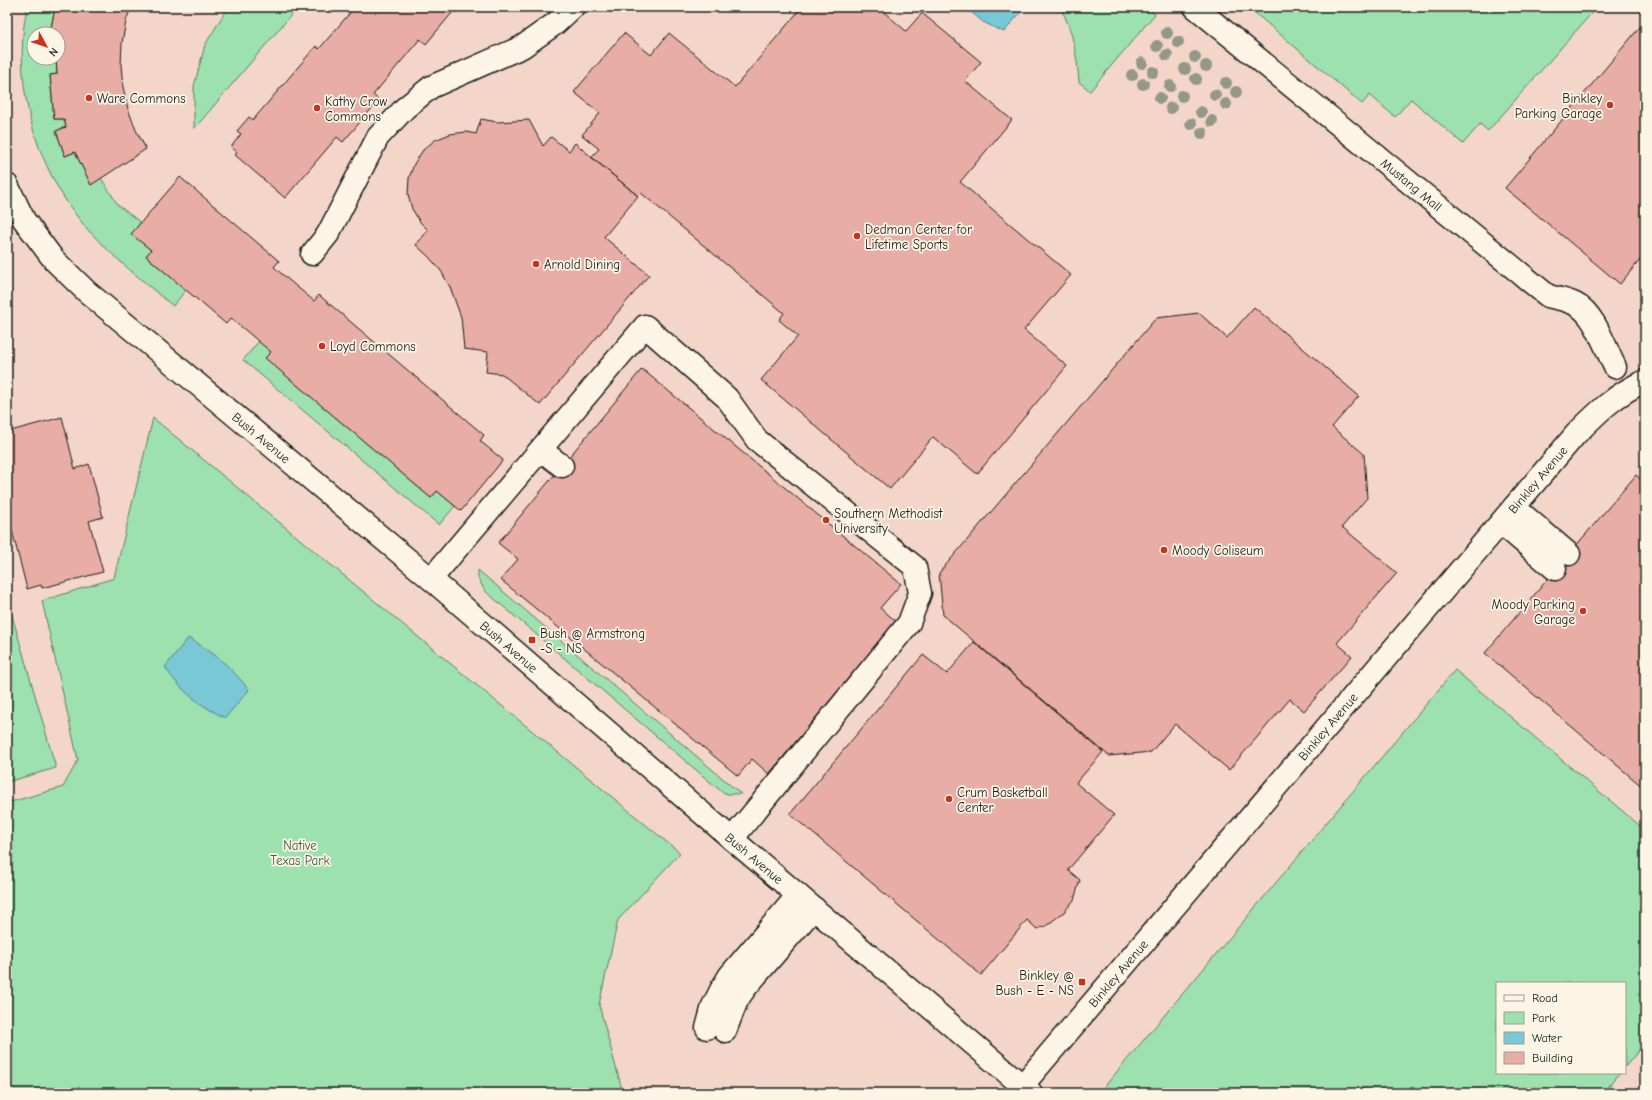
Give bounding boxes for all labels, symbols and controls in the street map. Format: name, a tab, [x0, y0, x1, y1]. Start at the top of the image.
north arrow	[26, 26, 66, 66]
text: N	[46, 45, 61, 59]
place label: Ware Commons	[97, 91, 186, 106]
place label: Binkley Parking Garage	[1515, 91, 1602, 121]
marker: Ware Commons	[84, 93, 94, 103]
place label: Kathy Crow Commons	[325, 94, 388, 124]
marker: Binkley Parking Garage	[1605, 100, 1615, 110]
marker: Kathy Crow Commons	[312, 103, 322, 113]
street label: Mustang Mall	[1378, 155, 1445, 214]
place label: Dedman Center for Lifetime Sports	[865, 222, 973, 252]
marker: Dedman Center for Lifetime Sports	[852, 231, 862, 241]
place label: Arnold Dining	[544, 257, 620, 272]
marker: Arnold Dining	[531, 259, 541, 269]
place label: Loyd Commons	[330, 339, 416, 354]
marker: Loyd Commons	[317, 341, 327, 351]
street label: Bush Avenue	[229, 409, 294, 466]
street label: Binkley Avenue	[1505, 442, 1571, 516]
place label: Southern Methodist University	[834, 506, 944, 536]
marker: Southern Methodist University	[821, 515, 831, 525]
place label: Moody Coliseum	[1172, 543, 1264, 558]
marker: Moody Coliseum	[1159, 545, 1169, 555]
place label: Moody Parking Garage	[1491, 597, 1575, 627]
marker: Moody Parking Garage	[1578, 606, 1588, 616]
street label: Bush Avenue	[477, 618, 541, 676]
place label: Bush @ Armstrong -S - NS	[540, 626, 645, 656]
marker: Bush @ Armstrong -S - NS	[527, 635, 537, 645]
street label: Binkley Avenue	[1295, 689, 1361, 763]
place label: Crum Basketball Center	[957, 785, 1048, 815]
marker: Crum Basketball Center	[944, 794, 954, 804]
street label: Bush Avenue	[722, 829, 787, 887]
park label: Native Texas Park	[270, 838, 330, 868]
street label: Binkley Avenue	[1085, 936, 1151, 1010]
place label: Binkley @ Bush - E - NS	[996, 968, 1074, 998]
marker: Binkley @ Bush - E - NS	[1077, 977, 1087, 987]
legend	[1496, 982, 1626, 1074]
text: Road	[1532, 991, 1558, 1005]
text: Park	[1532, 1011, 1555, 1025]
text: Water	[1532, 1031, 1562, 1045]
text: Building	[1532, 1051, 1573, 1065]

